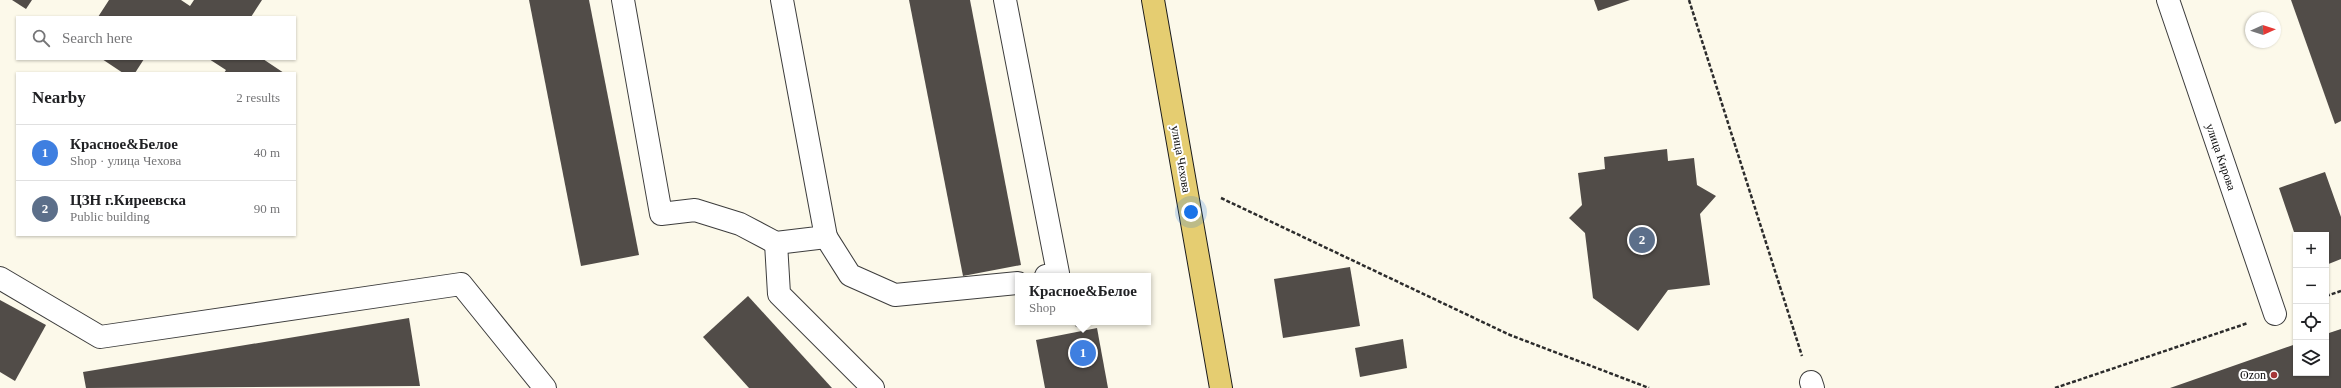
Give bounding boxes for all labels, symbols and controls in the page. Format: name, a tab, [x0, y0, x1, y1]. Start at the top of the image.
north arrow	[2245, 12, 2281, 48]
search box	[16, 16, 296, 60]
icon: search	[30, 27, 52, 49]
text: Search here	[62, 30, 132, 46]
text: Nearby	[32, 88, 86, 107]
text: 2 results	[236, 90, 280, 105]
street label: улица Кирова	[2203, 122, 2239, 193]
street label: улица Чехова	[1168, 124, 1194, 194]
text: Красное&Белое	[70, 136, 178, 152]
text: 1	[42, 145, 48, 160]
text: 40 m	[254, 145, 280, 160]
text: Shop · улица Чехова	[70, 153, 181, 168]
text: ЦЗН г.Киреевска	[70, 192, 186, 208]
text: 2	[42, 201, 48, 216]
text: 90 m	[254, 201, 280, 216]
your location	[1181, 202, 1201, 222]
text: Public building	[70, 209, 150, 224]
pin: 2	[1629, 225, 1655, 255]
map controls	[2293, 232, 2329, 376]
button: +	[2293, 232, 2329, 268]
button: −	[2293, 268, 2329, 304]
popup	[1015, 273, 1151, 325]
text: Красное&Белое	[1029, 283, 1137, 299]
text: Shop	[1029, 300, 1056, 315]
button: locate	[2293, 304, 2329, 340]
pin: 1	[1070, 338, 1096, 368]
button: layers	[2293, 340, 2329, 376]
place label: Ozon	[2240, 368, 2266, 382]
marker: Ozon	[2269, 370, 2279, 380]

